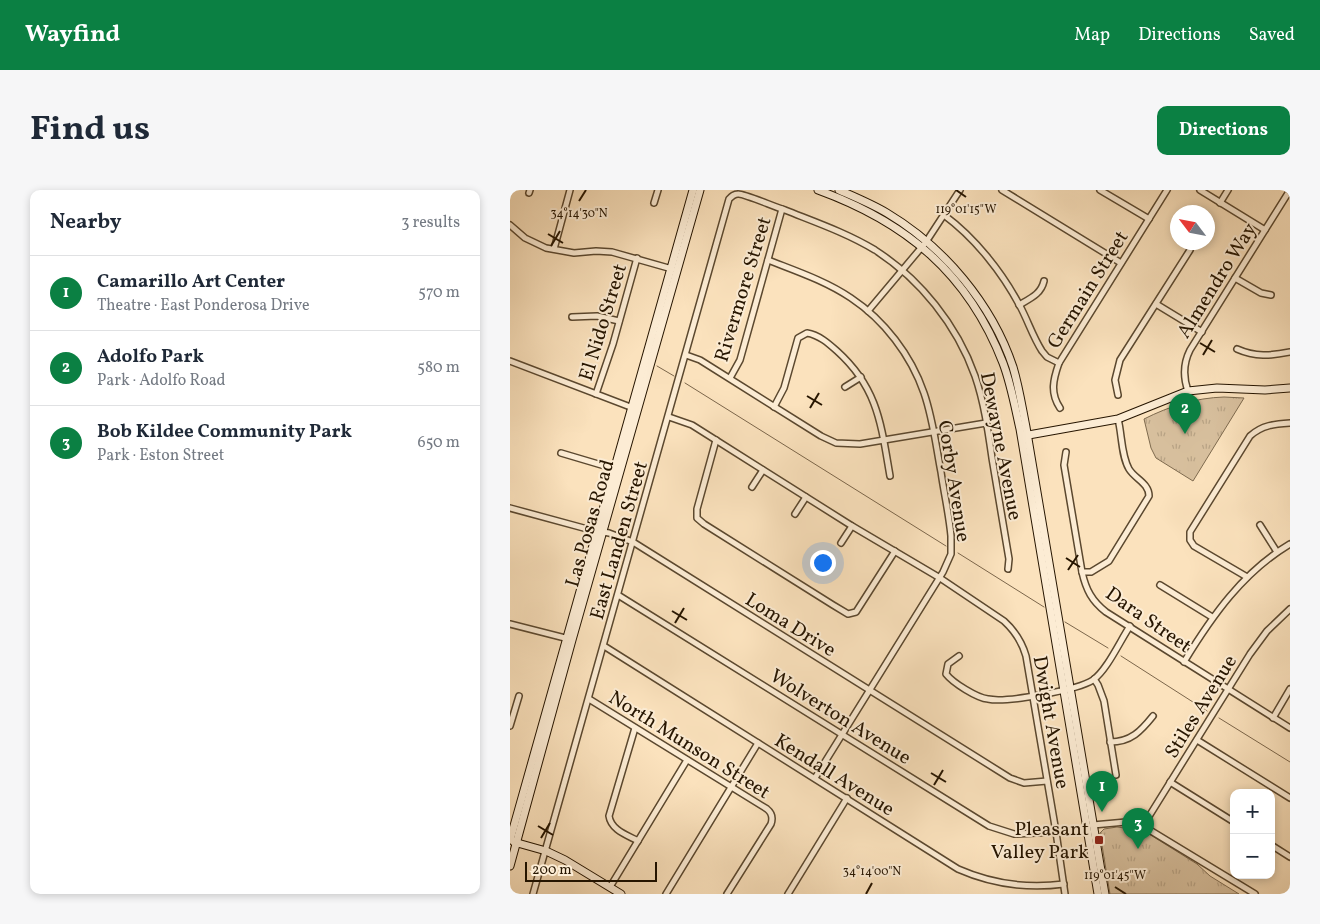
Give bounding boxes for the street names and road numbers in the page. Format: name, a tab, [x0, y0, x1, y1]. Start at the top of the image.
street label: Rivermore Street	[709, 214, 779, 366]
street label: Almendro Way	[1171, 218, 1265, 344]
street label: Germain Street	[1041, 226, 1136, 355]
street label: El Nido Street	[573, 261, 635, 385]
street label: Dewayne Avenue	[972, 370, 1028, 523]
street label: Corby Avenue	[930, 419, 976, 544]
street label: Las Posas Road	[559, 456, 623, 591]
street label: East Landen Street	[584, 458, 656, 623]
street label: Dara Street	[1099, 581, 1197, 661]
street label: Loma Drive	[739, 587, 841, 665]
street label: Stiles Avenue	[1159, 650, 1245, 764]
street label: Dwight Avenue	[1025, 654, 1076, 791]
street label: Wolverton Avenue	[764, 663, 916, 772]
street label: North Munson Street	[603, 685, 775, 807]
street label: Kendall Avenue	[769, 728, 899, 824]

